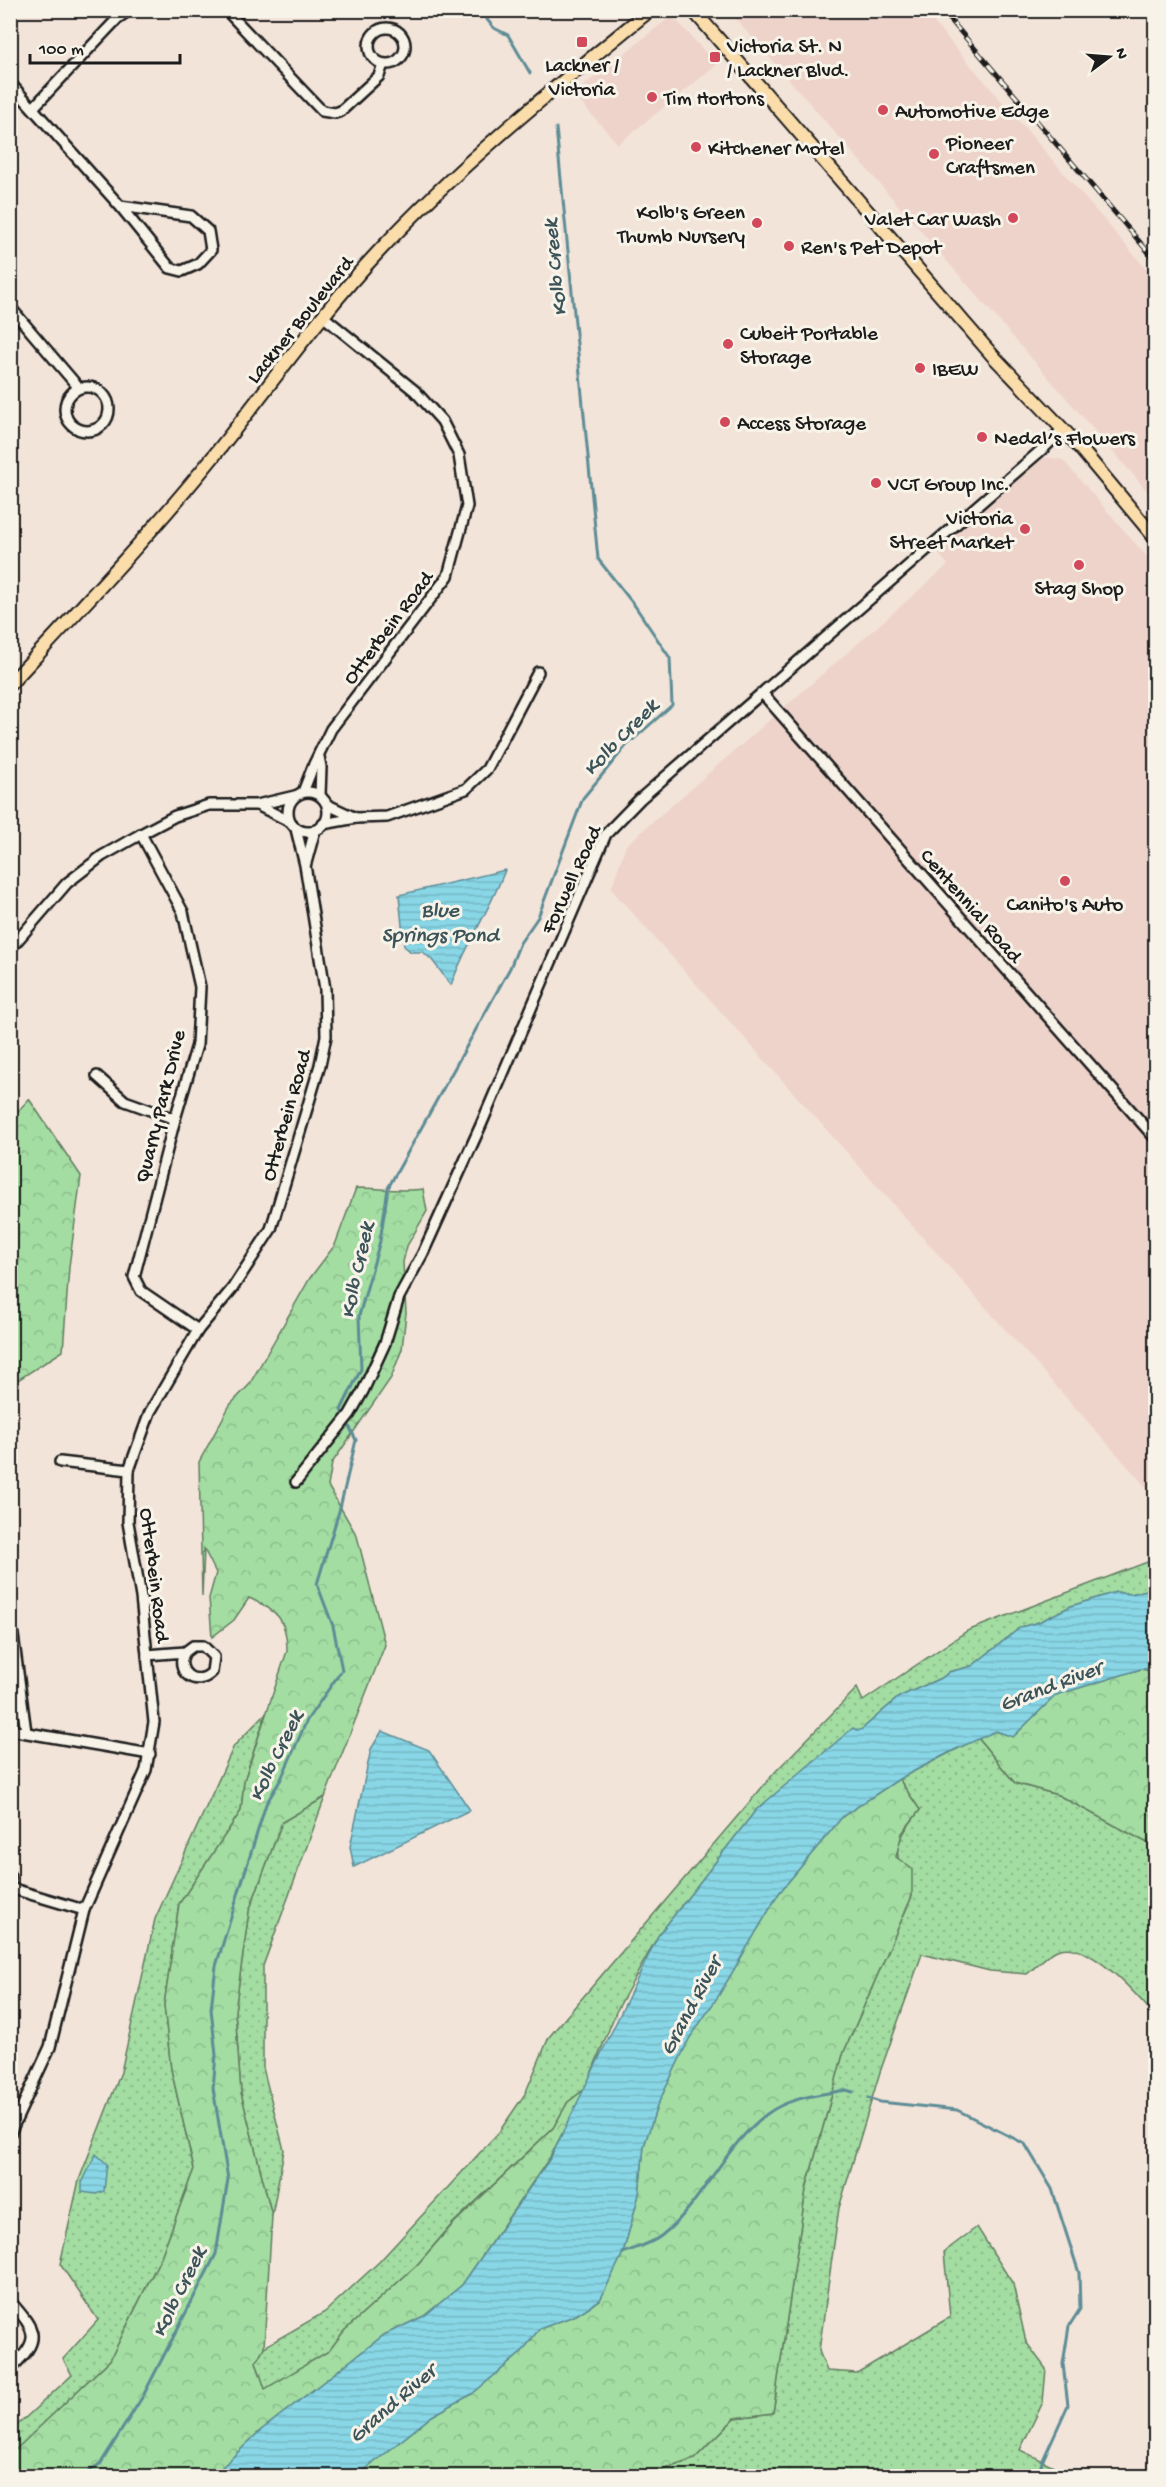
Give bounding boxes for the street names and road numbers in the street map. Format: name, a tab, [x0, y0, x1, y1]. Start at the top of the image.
street label: Lackner Boulevard	[243, 251, 362, 390]
street label: Otterbein Road	[339, 566, 442, 691]
street label: Forwell Road	[537, 821, 610, 939]
street label: Centennial Road	[913, 845, 1027, 971]
street label: Quarry Park Drive	[131, 1027, 194, 1186]
street label: Otterbein Road	[258, 1046, 320, 1184]
street label: Otterbein Road	[132, 1507, 173, 1646]

